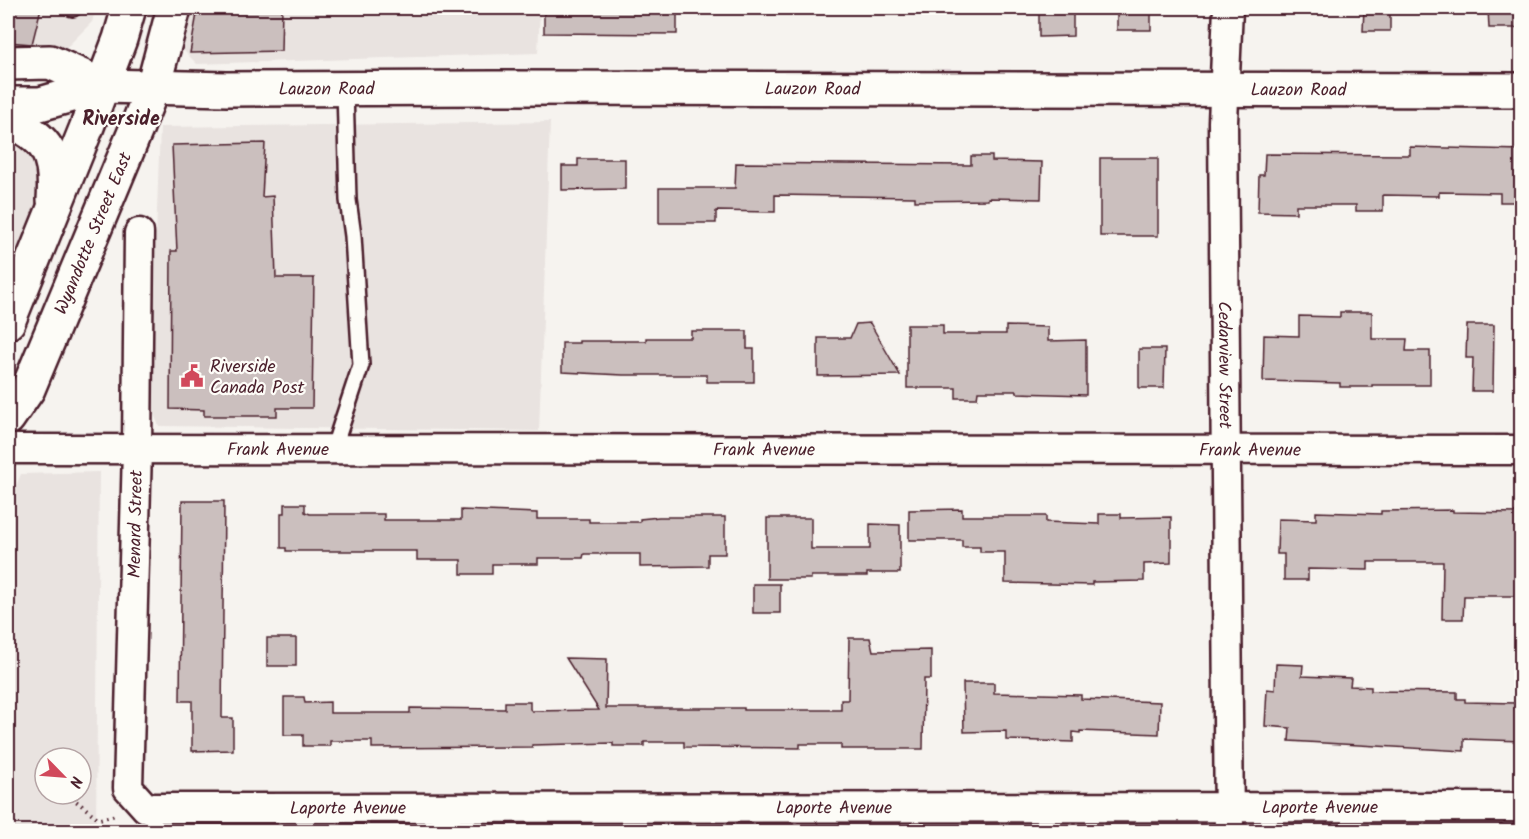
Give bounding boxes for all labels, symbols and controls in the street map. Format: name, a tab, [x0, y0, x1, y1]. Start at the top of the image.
street label: Lauzon Road	[278, 75, 376, 105]
street label: Lauzon Road	[764, 76, 861, 105]
street label: Lauzon Road	[1250, 76, 1347, 106]
district label: Riverside	[82, 104, 160, 136]
street label: Wyandotte Street East	[47, 147, 141, 319]
street label: Cedarview Street	[1209, 301, 1239, 430]
place label: Riverside Canada Post	[210, 353, 305, 403]
public building icon: Riverside Canada Post	[179, 363, 205, 389]
street label: Frank Avenue	[227, 436, 329, 465]
street label: Frank Avenue	[713, 436, 815, 466]
street label: Frank Avenue	[1199, 437, 1301, 466]
street label: Menard Street	[121, 469, 152, 578]
north arrow	[33, 746, 93, 806]
text: N	[62, 772, 89, 792]
street label: Laporte Avenue	[776, 794, 892, 824]
street label: Laporte Avenue	[1262, 794, 1378, 823]
street label: Laporte Avenue	[290, 795, 406, 824]

